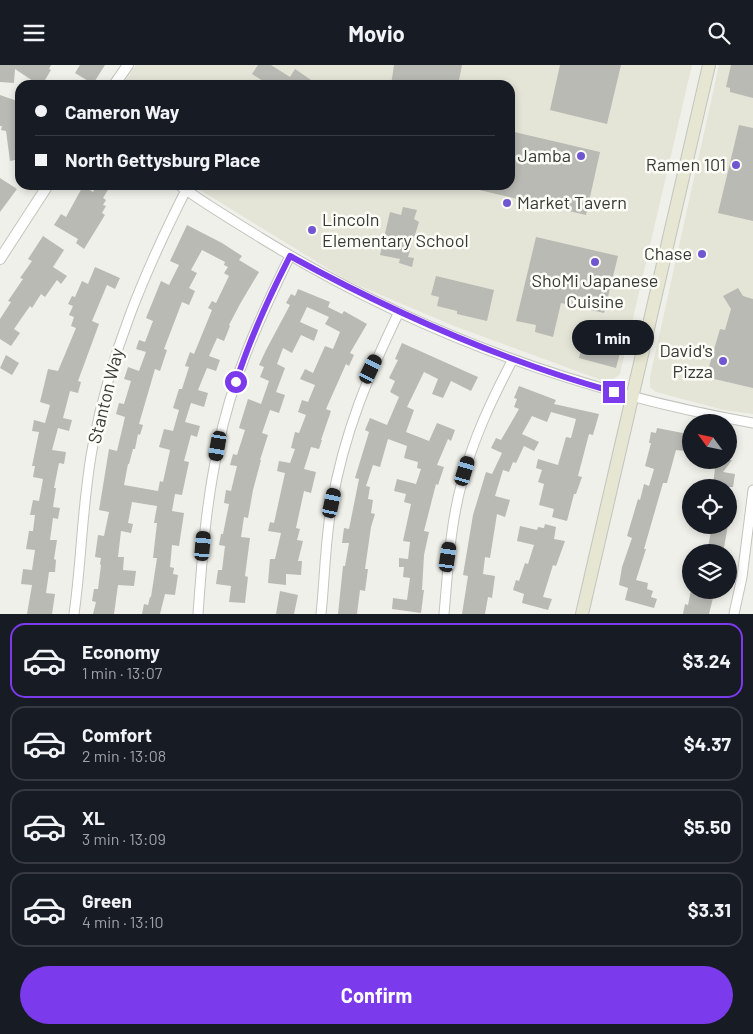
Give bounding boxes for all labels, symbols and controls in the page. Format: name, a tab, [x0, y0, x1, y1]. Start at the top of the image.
icon: menu	[20, 19, 48, 47]
icon: search	[705, 19, 733, 47]
text: Movio	[348, 20, 405, 46]
text: Cameron Way	[65, 100, 179, 123]
place label: Jamba	[518, 144, 571, 166]
text: North Gettysburg Place	[65, 148, 260, 171]
marker: Jamba	[575, 150, 587, 162]
place label: Ramen 101	[646, 153, 726, 175]
marker: Ramen 101	[730, 159, 742, 171]
place label: Market Tavern	[517, 191, 627, 213]
marker: Market Tavern	[501, 197, 513, 209]
place label: Lincoln Elementary School	[322, 208, 469, 251]
marker: Lincoln Elementary School	[306, 224, 318, 236]
place label: Chase	[644, 242, 692, 264]
marker: Chase	[696, 248, 708, 260]
marker: ShoMi Japanese Cuisine	[589, 256, 601, 268]
place label: ShoMi Japanese Cuisine	[532, 269, 658, 312]
callout: 1 min	[573, 320, 655, 355]
text: 1 min	[595, 328, 631, 347]
place label: David's Pizza	[659, 339, 713, 382]
street label: Stanton Way	[83, 346, 128, 446]
car	[357, 352, 384, 386]
marker: David's Pizza	[717, 355, 729, 367]
route start	[225, 371, 247, 393]
route end	[603, 381, 625, 403]
north arrow	[682, 414, 738, 469]
map controls	[682, 414, 737, 599]
car	[208, 430, 227, 462]
car	[453, 454, 476, 488]
button: locate	[682, 479, 737, 534]
car	[321, 487, 342, 519]
car	[194, 530, 211, 562]
car	[438, 541, 457, 573]
button: layers	[682, 544, 737, 599]
icon: car	[22, 638, 67, 683]
text: Economy	[82, 640, 160, 663]
text: $3.24	[683, 649, 731, 672]
text: 1 min · 13:07	[82, 663, 162, 682]
icon: car	[22, 721, 67, 766]
text: Comfort	[82, 723, 152, 746]
text: $4.37	[684, 732, 731, 755]
text: 2 min · 13:08	[82, 746, 166, 765]
icon: car	[22, 804, 67, 849]
text: XL	[82, 806, 105, 829]
text: $5.50	[684, 815, 731, 838]
text: 3 min · 13:09	[82, 829, 166, 848]
icon: car	[22, 887, 67, 932]
text: Green	[82, 889, 132, 912]
text: $3.31	[688, 898, 731, 921]
text: 4 min · 13:10	[82, 912, 164, 931]
button: Confirm	[20, 966, 733, 1024]

